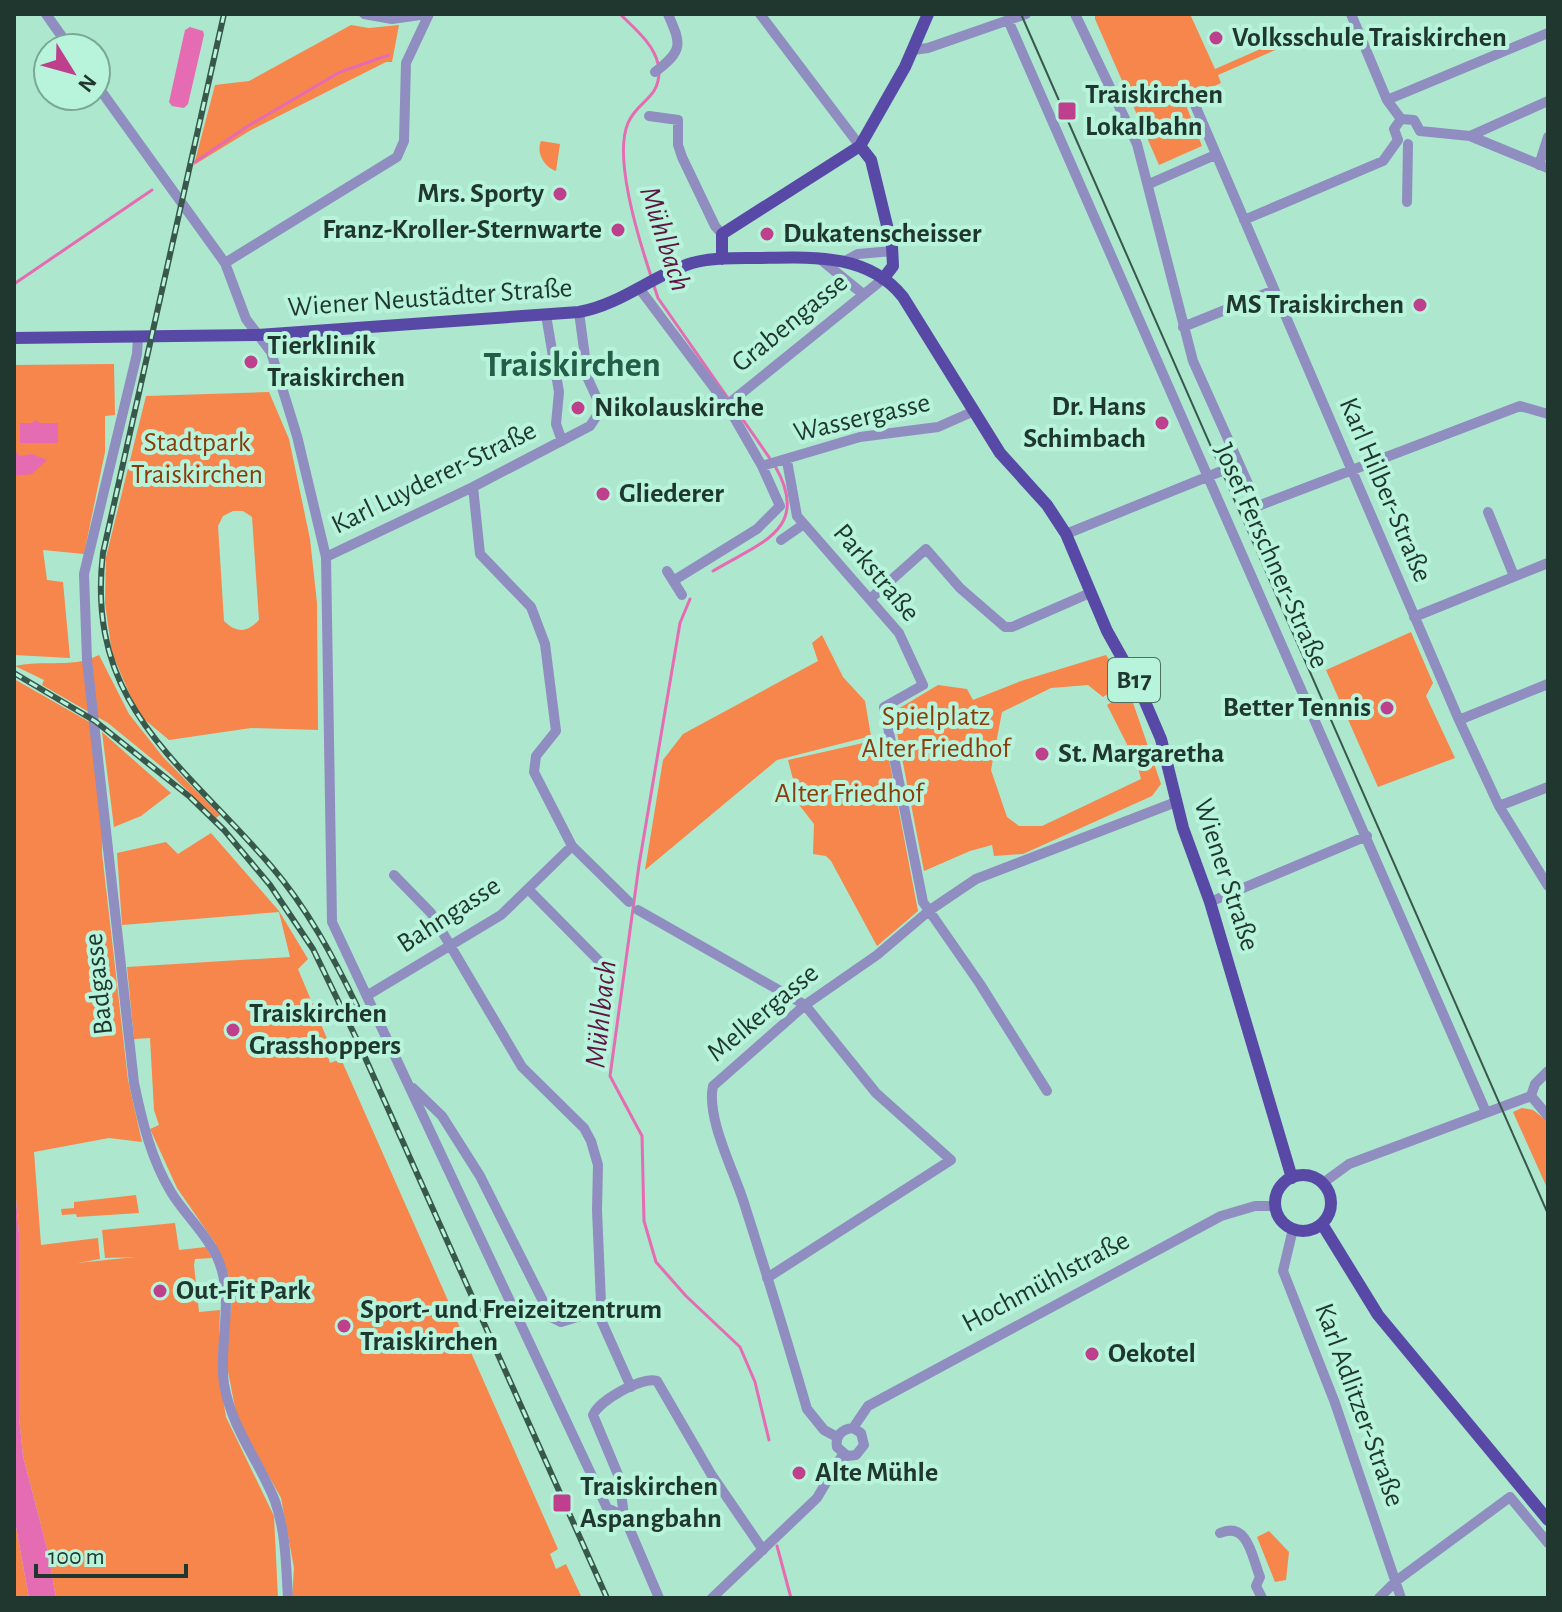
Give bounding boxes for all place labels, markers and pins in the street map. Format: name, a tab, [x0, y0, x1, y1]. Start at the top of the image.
place label: Volksschule Traiskirchen	[1232, 24, 1507, 52]
marker: Volksschule Traiskirchen	[1207, 29, 1225, 47]
place label: Traiskirchen Lokalbahn	[1085, 81, 1223, 141]
marker: Traiskirchen Lokalbahn	[1056, 100, 1078, 122]
place label: Mrs. Sporty	[417, 180, 544, 208]
marker: Mrs. Sporty	[551, 185, 569, 203]
place label: Franz-Kroller-Sternwarte	[322, 216, 602, 244]
place label: Dukatenscheisser	[783, 220, 982, 248]
marker: Franz-Kroller-Sternwarte	[609, 221, 627, 239]
marker: Dukatenscheisser	[758, 225, 776, 243]
place label: MS Traiskirchen	[1225, 291, 1404, 319]
marker: MS Traiskirchen	[1411, 296, 1429, 314]
place label: Tierklinik Traiskirchen	[267, 332, 405, 392]
marker: Tierklinik Traiskirchen	[242, 353, 260, 371]
place label: Dr. Hans Schimbach	[1023, 393, 1146, 453]
place label: Nikolauskirche	[594, 394, 764, 422]
marker: Nikolauskirche	[569, 399, 587, 417]
marker: Dr. Hans Schimbach	[1153, 414, 1171, 432]
place label: Gliederer	[619, 480, 724, 508]
marker: Gliederer	[594, 485, 612, 503]
place label: Better Tennis	[1223, 694, 1371, 722]
marker: Better Tennis	[1378, 699, 1396, 717]
place label: St. Margaretha	[1058, 740, 1224, 768]
marker: St. Margaretha	[1033, 745, 1051, 763]
place label: Traiskirchen Grasshoppers	[249, 1000, 401, 1060]
marker: Traiskirchen Grasshoppers	[224, 1021, 242, 1039]
place label: Out-Fit Park	[176, 1277, 311, 1305]
marker: Out-Fit Park	[151, 1282, 169, 1300]
place label: Sport- und Freizeitzentrum Traiskirchen	[360, 1296, 662, 1356]
marker: Sport- und Freizeitzentrum Traiskirchen	[335, 1317, 353, 1335]
place label: Oekotel	[1108, 1340, 1196, 1368]
marker: Oekotel	[1083, 1345, 1101, 1363]
place label: Alte Mühle	[815, 1459, 938, 1487]
marker: Alte Mühle	[790, 1464, 808, 1482]
place label: Traiskirchen Aspangbahn	[580, 1473, 722, 1533]
marker: Traiskirchen Aspangbahn	[551, 1492, 573, 1514]

